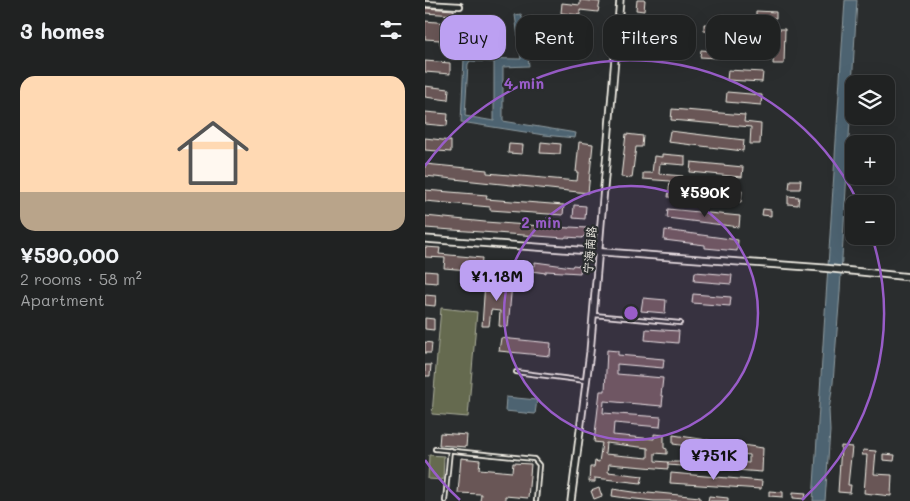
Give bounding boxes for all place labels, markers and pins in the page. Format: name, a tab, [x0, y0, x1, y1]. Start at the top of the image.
pin: ¥590K	[670, 176, 740, 218]
pin: ¥1.18M	[456, 260, 538, 302]
centre of rings	[622, 304, 640, 322]
pin: ¥751K	[679, 438, 749, 481]

